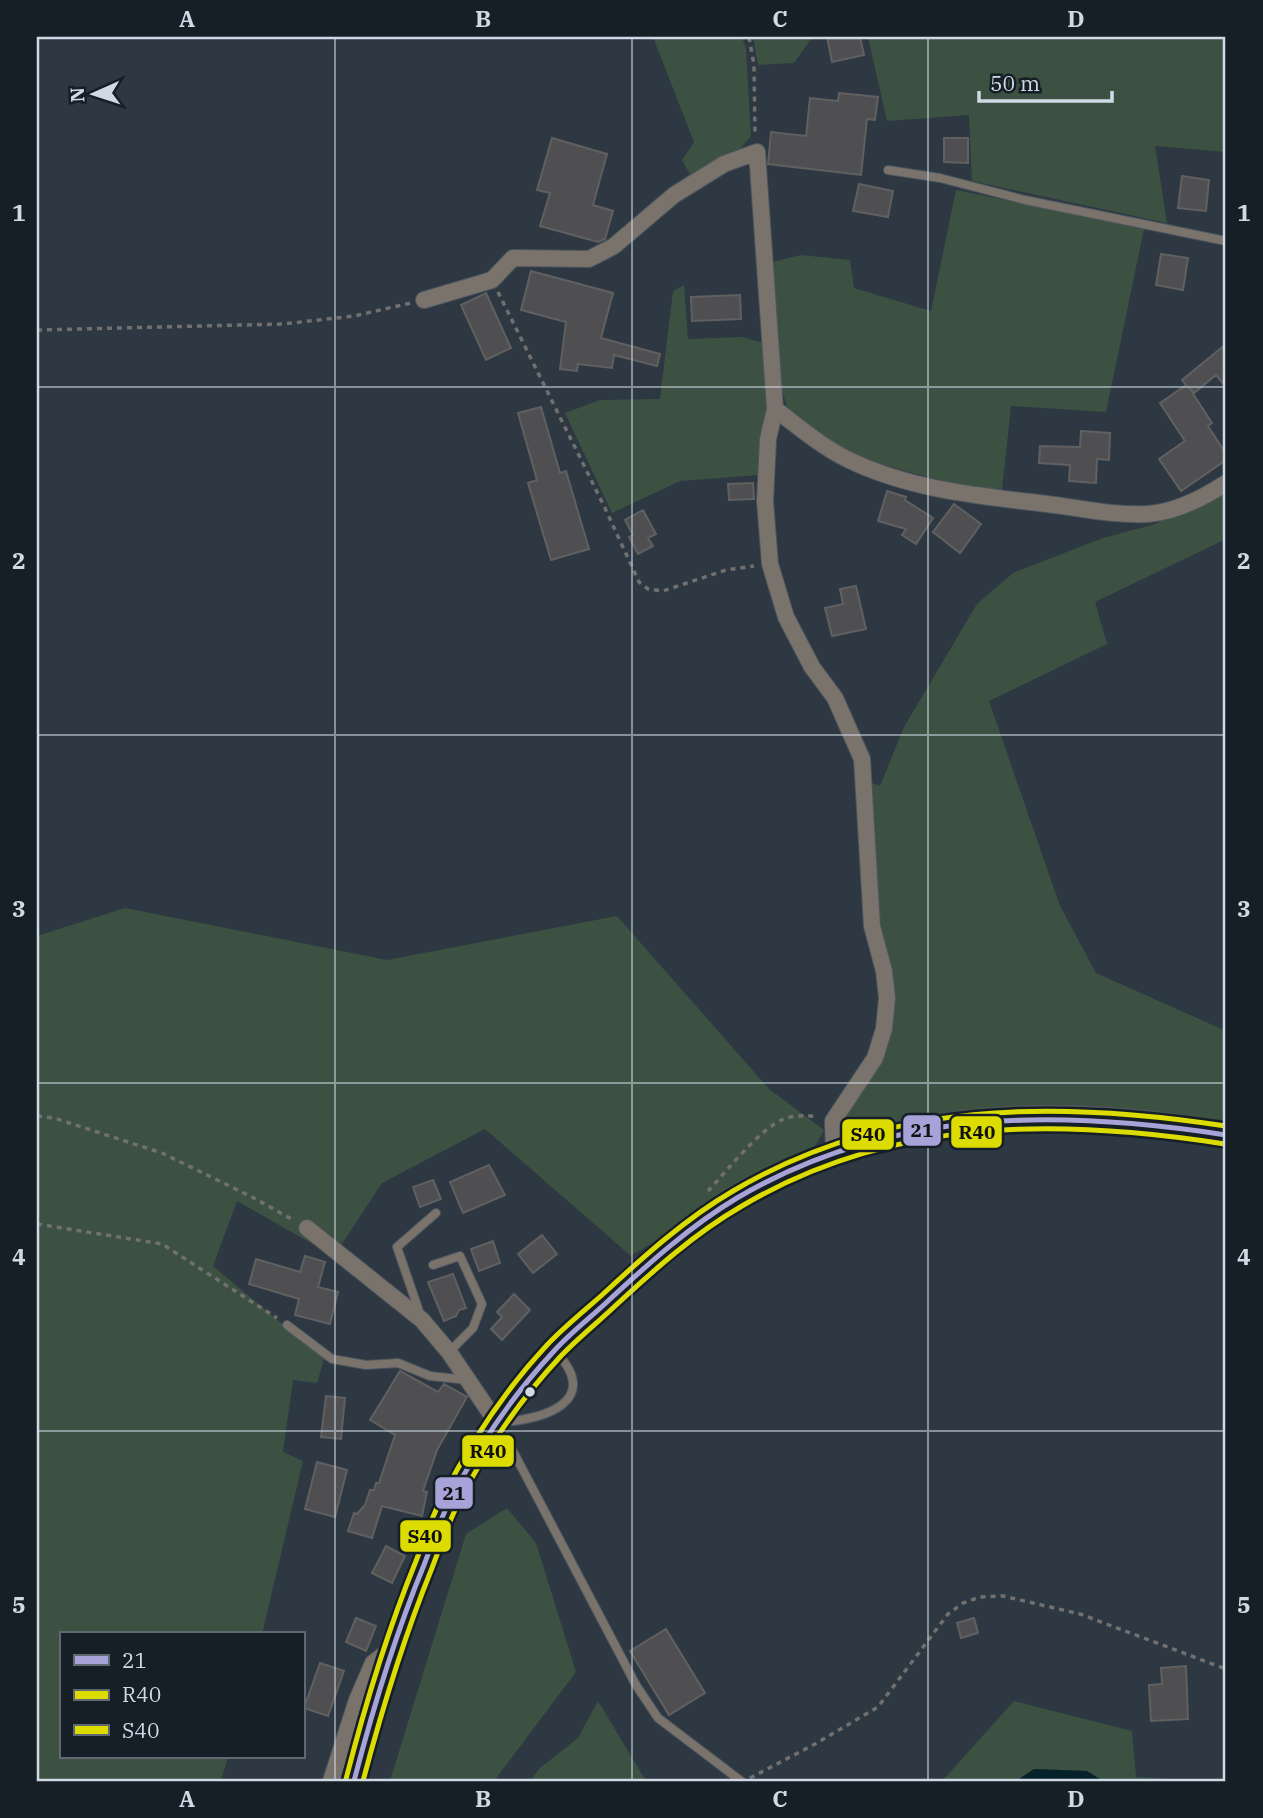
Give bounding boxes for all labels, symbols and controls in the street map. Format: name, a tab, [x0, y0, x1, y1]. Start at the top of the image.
text: A	[179, 3, 195, 33]
text: B	[475, 3, 491, 33]
text: C	[772, 3, 788, 33]
text: D	[1067, 3, 1085, 33]
north arrow	[60, 60, 130, 130]
scale bar	[979, 60, 1112, 104]
text: 50 m	[990, 69, 1040, 97]
text: N	[65, 87, 89, 103]
text: 1	[12, 197, 26, 227]
text: 1	[1237, 197, 1251, 227]
text: 2	[12, 545, 26, 575]
text: 2	[1237, 545, 1251, 575]
text: 3	[12, 893, 26, 923]
text: 3	[1237, 893, 1251, 923]
line badge: 21	[902, 1114, 942, 1147]
line badge: R40	[950, 1115, 1003, 1149]
line badge: S40	[841, 1118, 895, 1151]
text: 21	[911, 1118, 933, 1142]
text: R40	[959, 1120, 995, 1144]
text: S40	[851, 1122, 885, 1146]
text: 4	[12, 1241, 26, 1271]
text: 4	[1237, 1241, 1251, 1271]
unlabelled marker	[523, 1385, 537, 1399]
line badge: R40	[461, 1434, 515, 1468]
text: R40	[470, 1439, 506, 1463]
line badge: 21	[434, 1476, 474, 1510]
text: 21	[443, 1481, 465, 1505]
line badge: S40	[399, 1519, 452, 1553]
text: S40	[408, 1524, 442, 1548]
text: 5	[12, 1589, 26, 1619]
text: 5	[1237, 1589, 1251, 1619]
legend	[60, 1632, 304, 1758]
text: 21	[122, 1646, 147, 1674]
text: R40	[122, 1680, 161, 1708]
text: S40	[122, 1716, 160, 1744]
text: A	[179, 1783, 195, 1813]
text: B	[475, 1783, 491, 1813]
text: C	[772, 1783, 788, 1813]
text: D	[1067, 1783, 1085, 1813]

